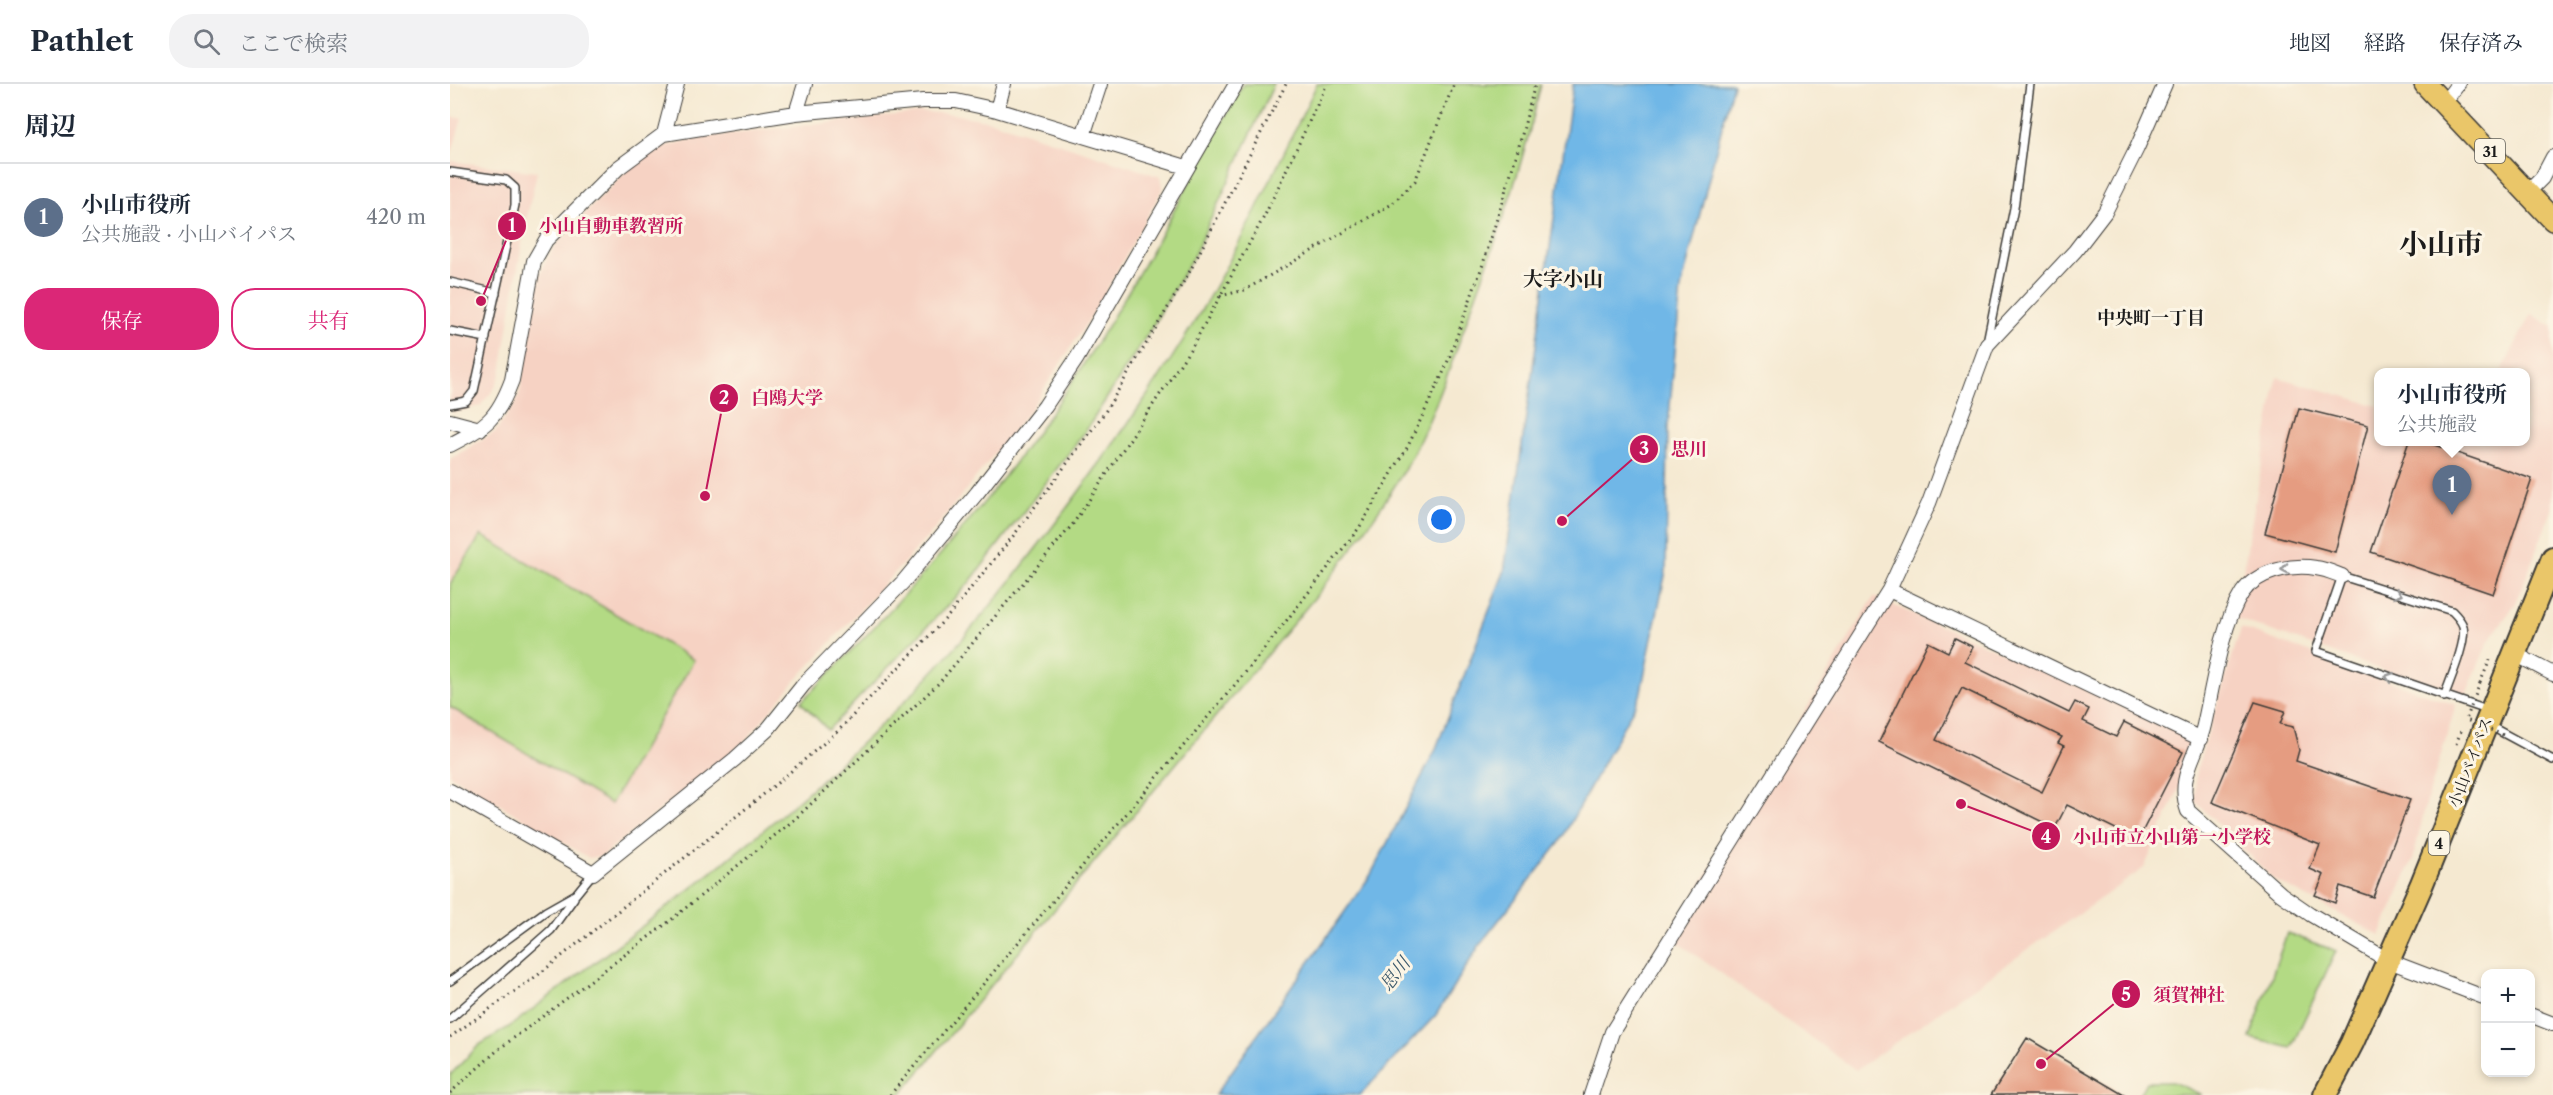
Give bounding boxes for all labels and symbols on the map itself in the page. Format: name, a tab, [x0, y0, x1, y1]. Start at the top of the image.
road number: 31	[2475, 139, 2505, 163]
callout: 小山自動車教習所	[497, 208, 695, 244]
text: 1	[508, 215, 516, 237]
text: 小山自動車教習所	[539, 215, 683, 237]
district label: 小山市	[2399, 227, 2483, 261]
district label: 大字小山	[1523, 267, 1603, 291]
district label: 中央町一丁目	[2097, 307, 2205, 329]
callout: 白鴎大学	[709, 380, 835, 416]
text: 2	[719, 387, 729, 409]
text: 白鴎大学	[751, 387, 823, 409]
callout: 思川	[1629, 431, 1719, 467]
text: 3	[1639, 438, 1649, 460]
text: 思川	[1671, 438, 1707, 460]
pin: 1	[2432, 466, 2472, 515]
your location	[1427, 505, 1456, 534]
one-way arrow	[2281, 563, 2290, 575]
one-way arrow	[2392, 587, 2403, 599]
one-way arrow	[2384, 672, 2395, 685]
street label: 小山バイパス	[2444, 714, 2496, 810]
callout: 小山市立小山第一小学校	[2031, 818, 2283, 854]
text: 4	[2041, 826, 2051, 848]
text: 小山市立小山第一小学校	[2073, 826, 2271, 848]
road number: 4	[2428, 831, 2450, 855]
water label: 思川	[1375, 951, 1416, 995]
callout: 須賀神社	[2111, 976, 2237, 1012]
text: 5	[2121, 984, 2131, 1006]
text: 須賀神社	[2153, 984, 2225, 1006]

